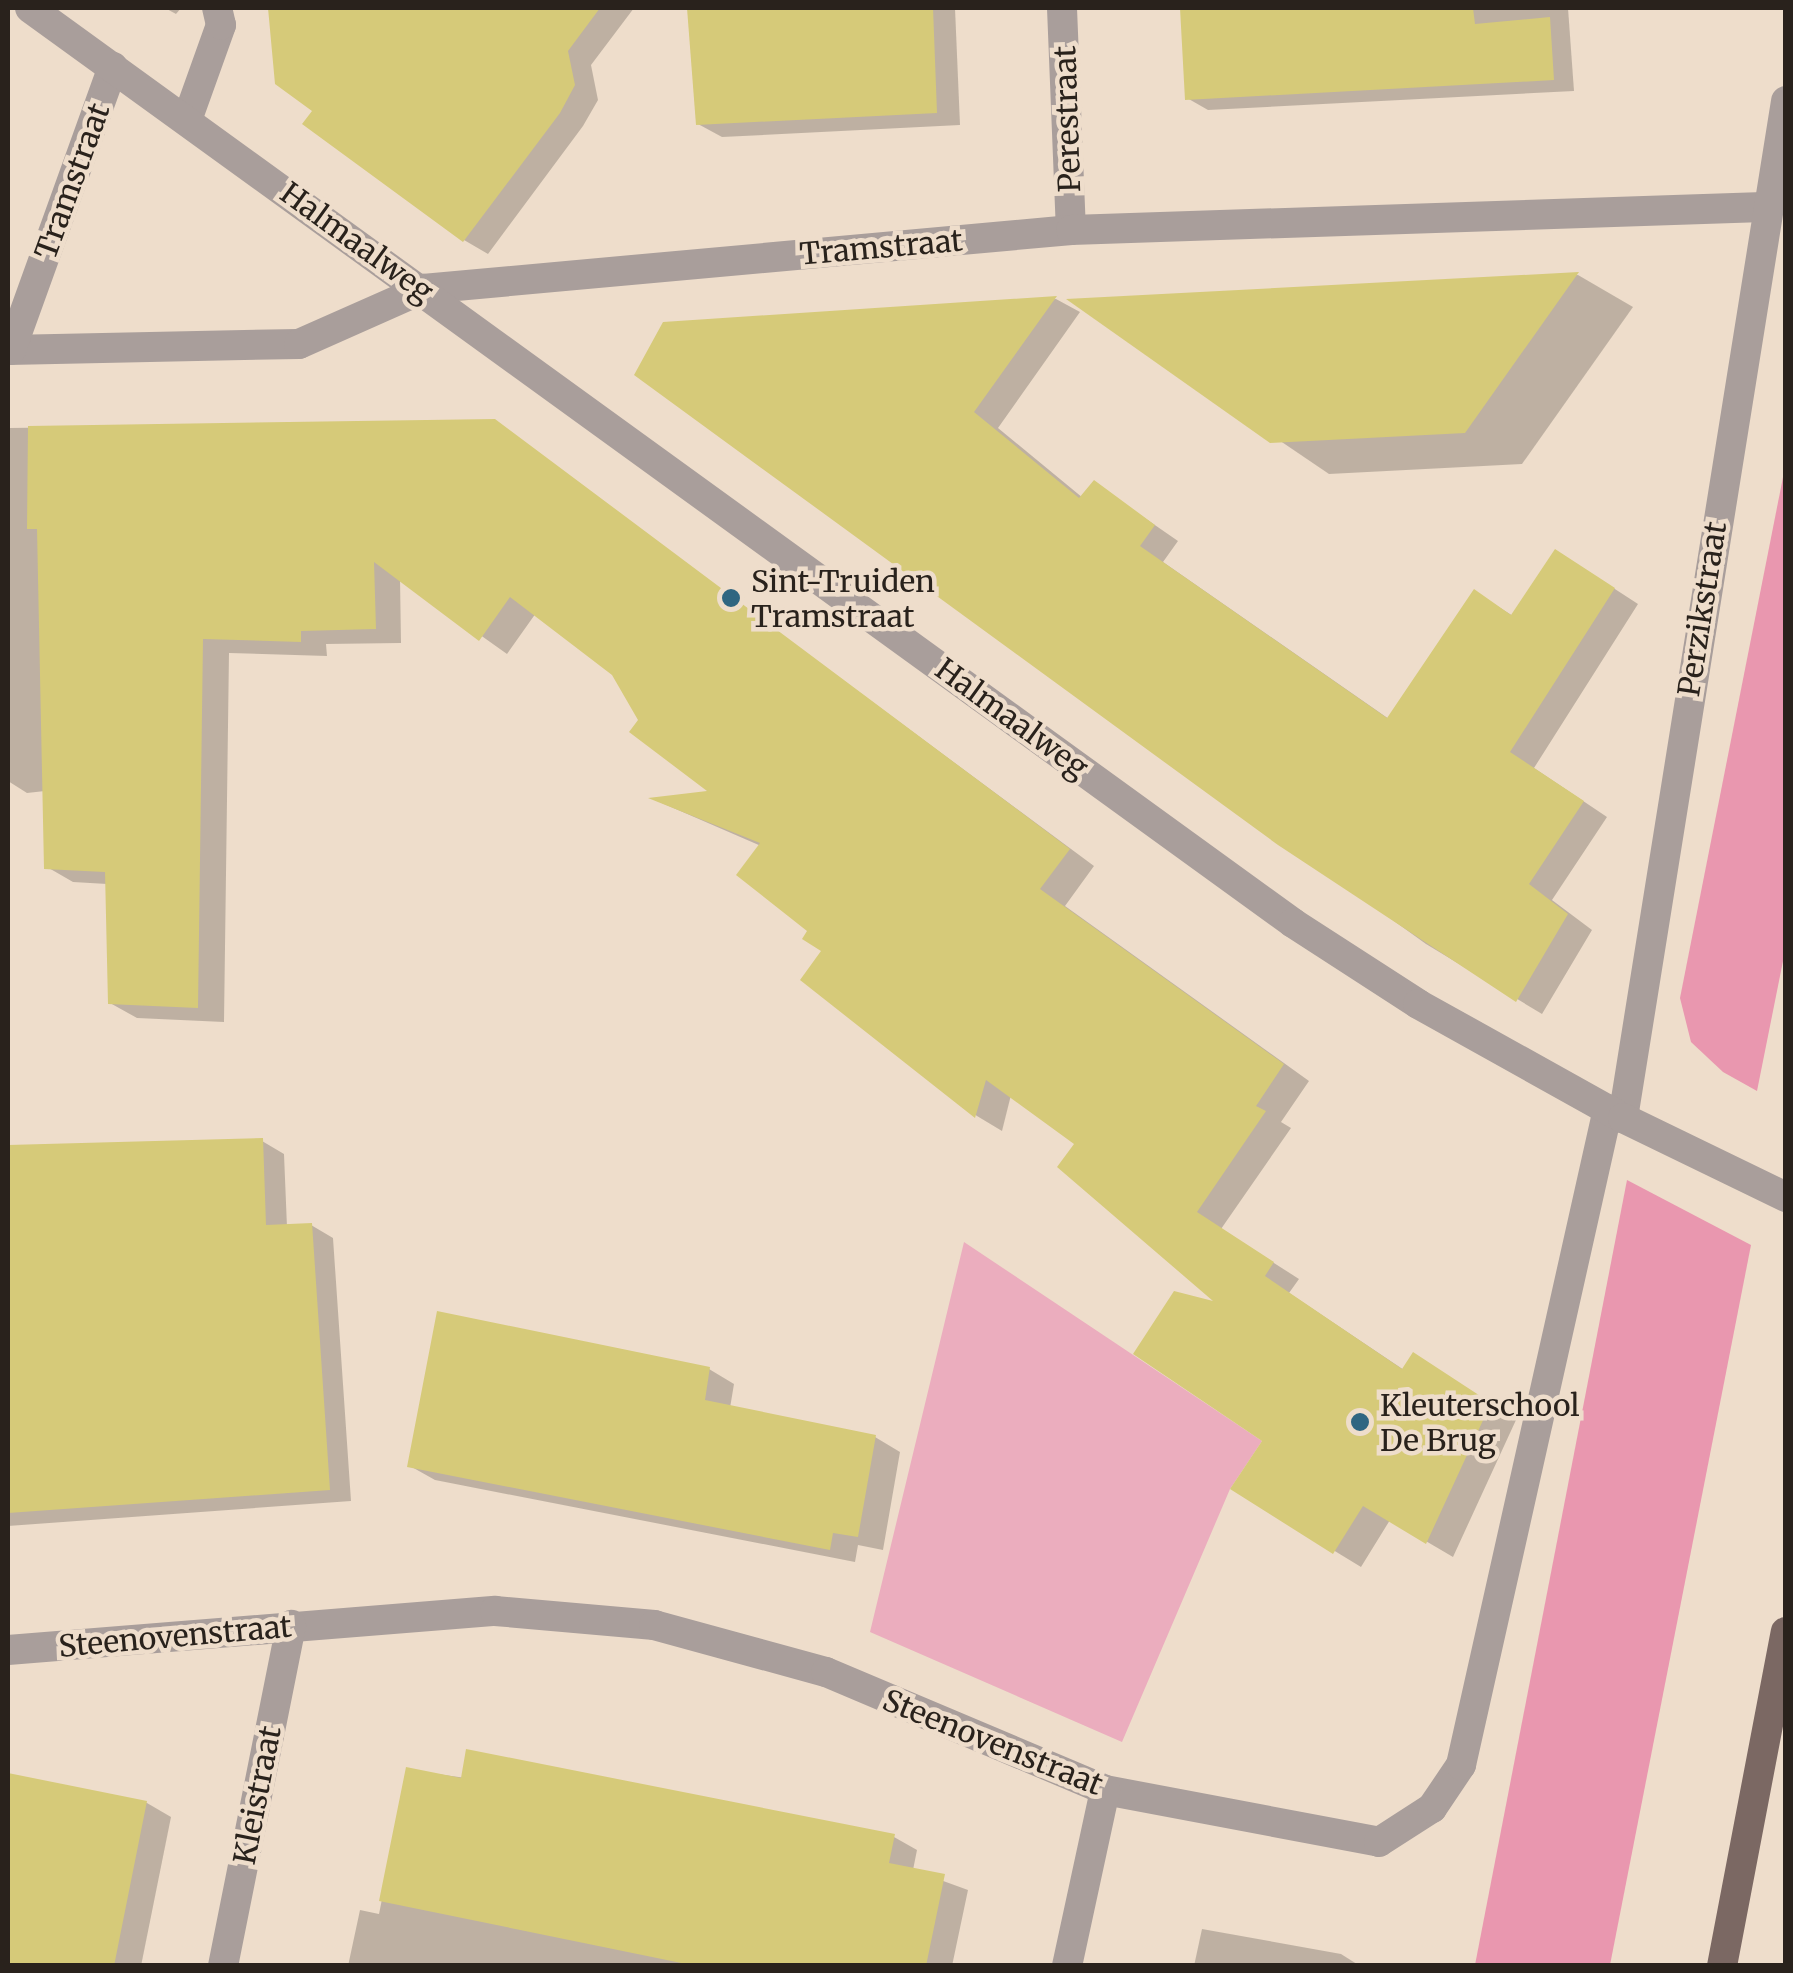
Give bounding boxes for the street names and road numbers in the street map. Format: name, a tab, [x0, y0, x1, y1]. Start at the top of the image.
street label: Perestraat	[1046, 45, 1088, 193]
street label: Tramstraat	[27, 98, 117, 264]
street label: Halmaalweg	[274, 175, 440, 309]
street label: Tramstraat	[798, 222, 964, 272]
street label: Perzikstraat	[1670, 519, 1734, 699]
street label: Halmaalweg	[929, 651, 1095, 785]
street label: Steenovenstraat	[57, 1608, 293, 1664]
street label: Steenovenstraat	[878, 1682, 1108, 1802]
street label: Kleistraat	[226, 1723, 288, 1867]

